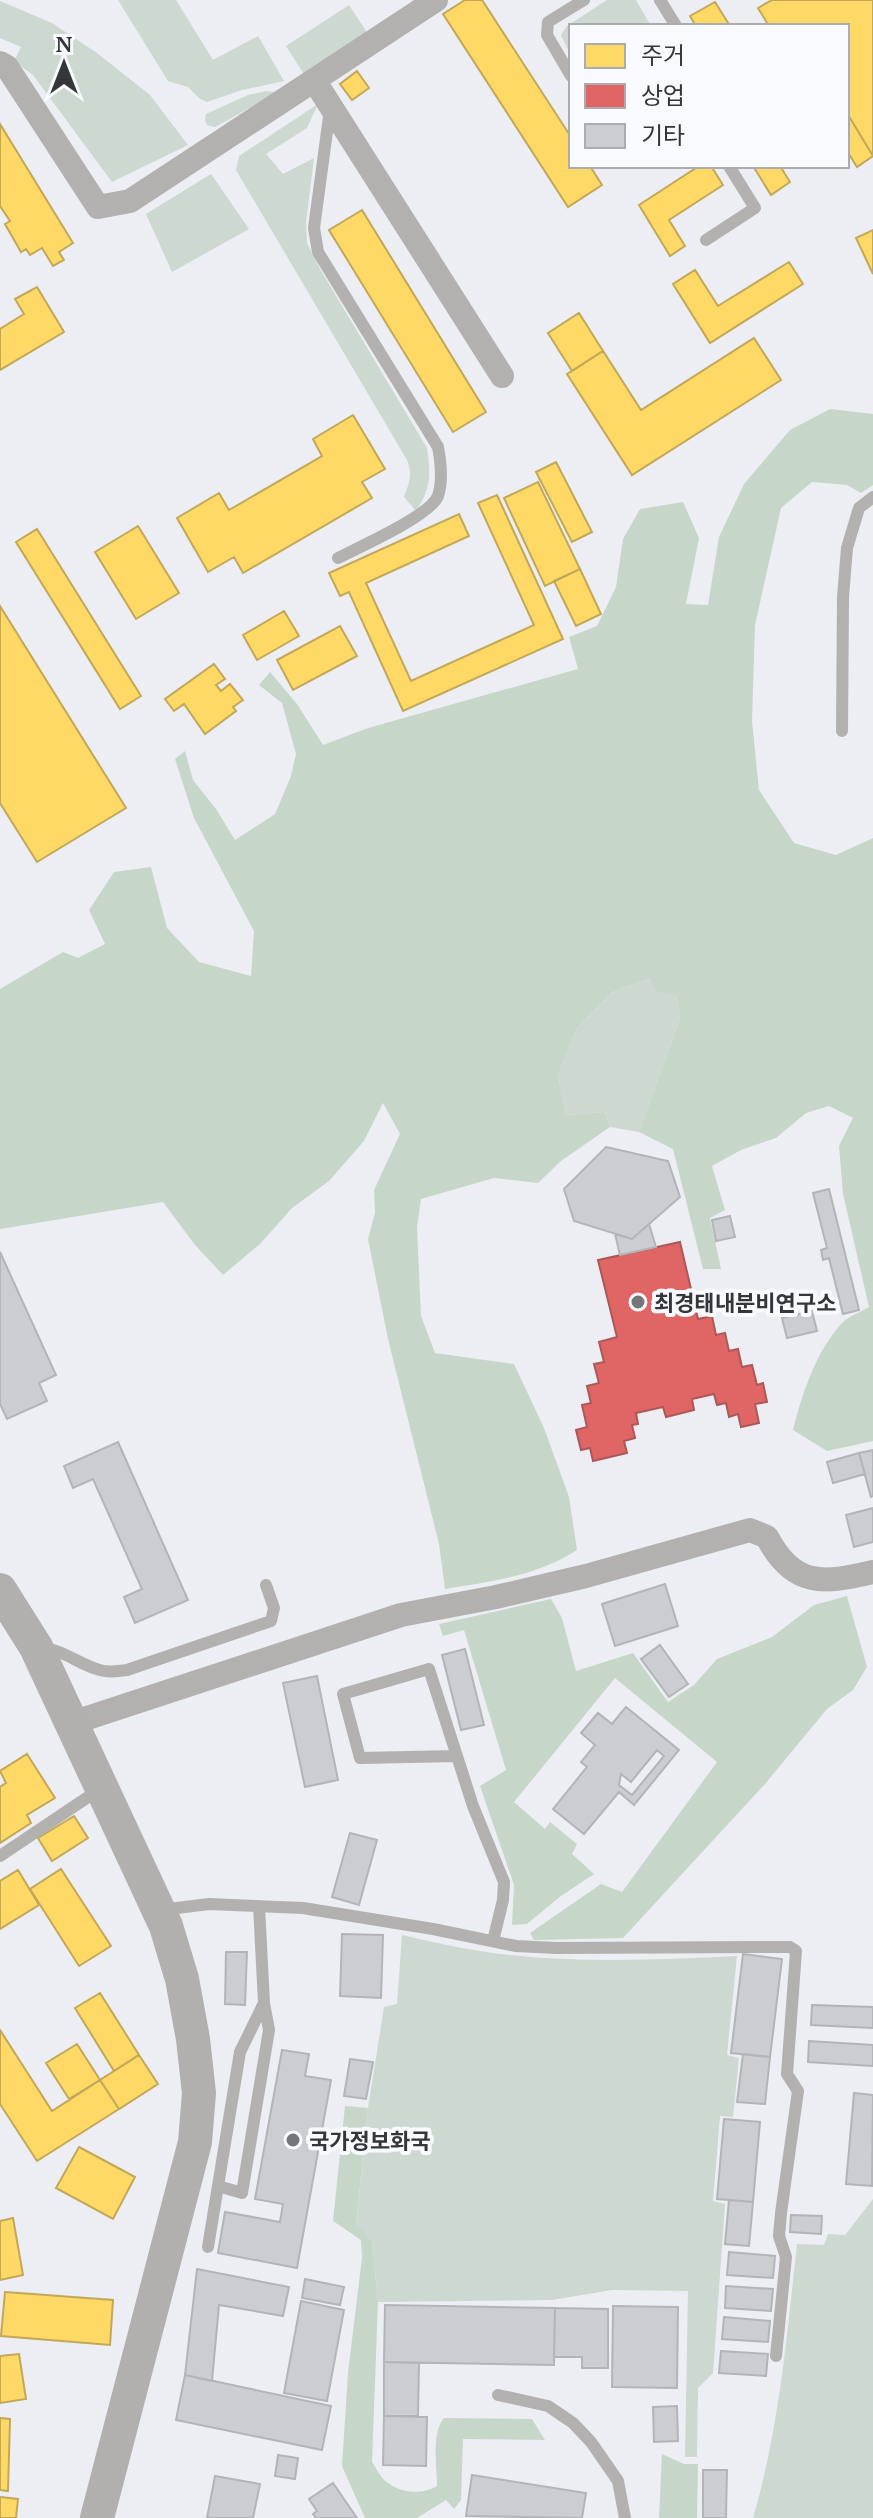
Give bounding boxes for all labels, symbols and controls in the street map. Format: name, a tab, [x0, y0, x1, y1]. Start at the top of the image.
north arrow	[24, 24, 104, 104]
legend	[569, 24, 849, 168]
text: N	[56, 29, 73, 58]
text: 주거	[641, 39, 685, 71]
text: 상업	[641, 79, 685, 111]
text: 기타	[641, 119, 685, 151]
place label: 최경태내분비연구소	[654, 1288, 836, 1317]
marker: 최경태내분비연구소	[629, 1293, 647, 1311]
place label: 국가정보화국	[309, 2126, 430, 2155]
marker: 국가정보화국	[284, 2131, 302, 2149]

